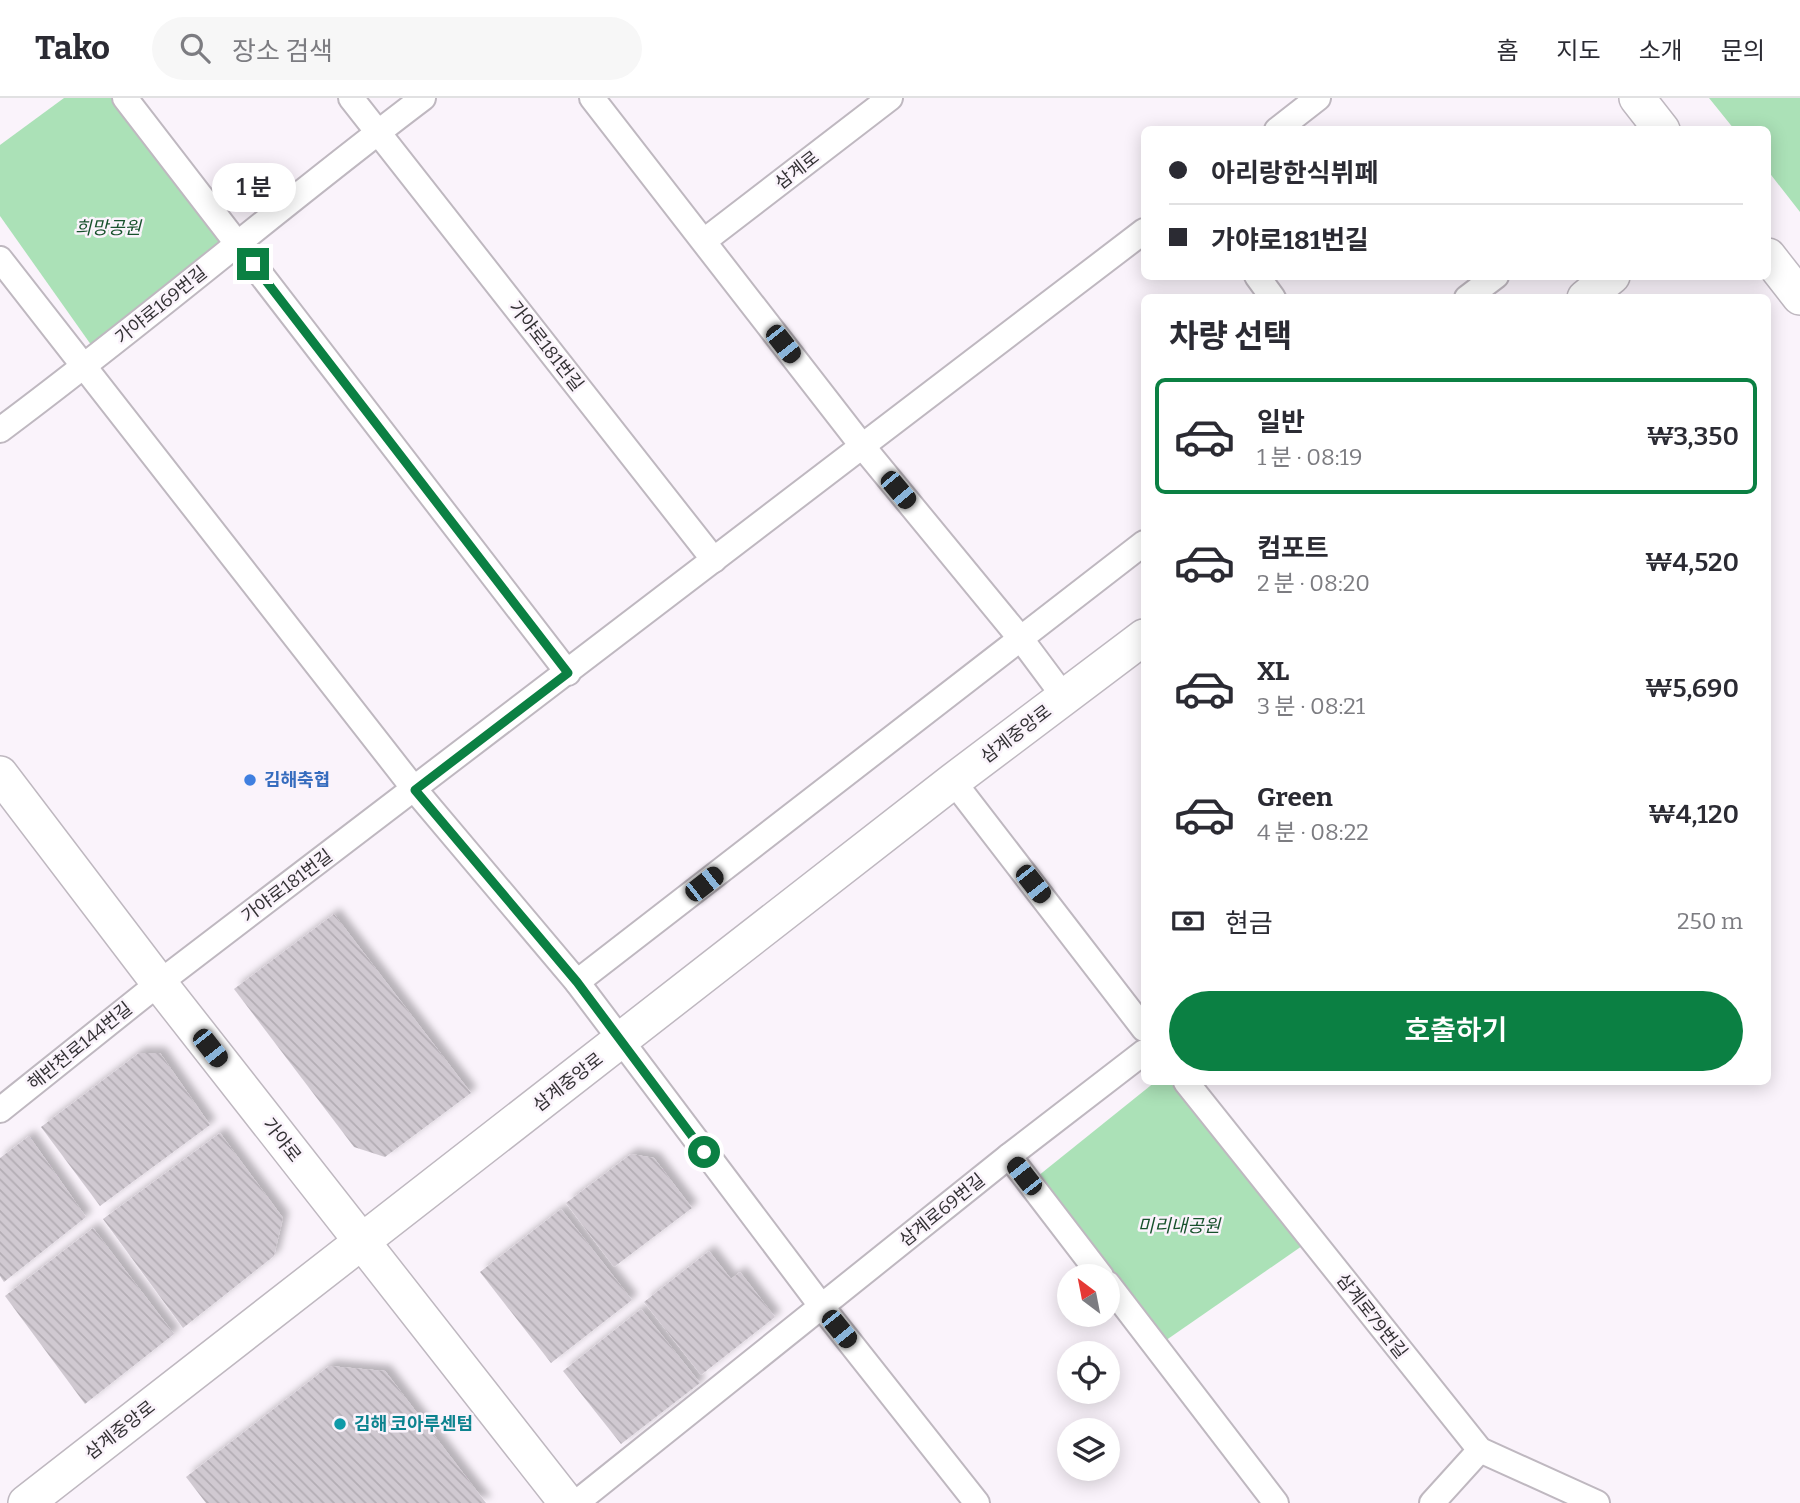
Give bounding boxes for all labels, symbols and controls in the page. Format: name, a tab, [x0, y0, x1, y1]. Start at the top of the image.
search box	[152, 17, 642, 80]
text: Tako	[35, 28, 110, 68]
icon: search	[176, 29, 214, 67]
text: 장소 검색	[232, 36, 333, 67]
text: 홈	[1496, 37, 1518, 65]
text: 지도	[1556, 37, 1601, 65]
text: 소개	[1639, 37, 1683, 65]
text: 문의	[1721, 37, 1765, 65]
street label: 삼계로	[771, 146, 823, 194]
text: 아리랑한식뷔페	[1211, 158, 1378, 189]
callout: 1 분	[211, 162, 295, 212]
text: 1 분	[236, 173, 272, 201]
park label: 희망공원	[75, 217, 143, 239]
text: 가야로181번길	[1211, 225, 1369, 256]
route end	[237, 248, 269, 280]
street label: 가야로169번길	[111, 261, 211, 349]
street label: 가야로181번길	[504, 297, 588, 395]
text: 차량 선택	[1169, 317, 1293, 355]
car	[762, 321, 805, 367]
icon: car	[1173, 405, 1236, 468]
text: 일반	[1257, 407, 1305, 438]
text: ₩3,350	[1647, 421, 1739, 452]
text: 1 분 · 08:19	[1257, 443, 1362, 471]
car	[877, 467, 920, 513]
icon: car	[1173, 531, 1236, 594]
text: 컴포트	[1257, 533, 1329, 564]
text: ₩4,520	[1645, 547, 1739, 578]
text: 2 분 · 08:20	[1257, 569, 1370, 597]
text: XL	[1257, 656, 1289, 687]
icon: car	[1173, 657, 1236, 720]
text: ₩5,690	[1645, 673, 1739, 704]
text: 3 분 · 08:21	[1257, 692, 1365, 720]
street label: 삼계중앙로	[976, 700, 1056, 768]
place label: 김해축협	[264, 769, 330, 791]
marker: 김해축협	[242, 772, 258, 788]
text: Green	[1257, 782, 1333, 813]
icon: car	[1173, 783, 1236, 846]
text: ₩4,120	[1649, 799, 1739, 830]
text: 4 분 · 08:22	[1257, 818, 1369, 846]
street label: 가야로181번길	[237, 845, 337, 927]
car	[1012, 861, 1055, 907]
car	[681, 863, 728, 905]
icon: cash	[1169, 902, 1207, 940]
text: 250 m	[1677, 907, 1743, 935]
text: 현금	[1225, 908, 1273, 939]
button: 호출하기	[1169, 991, 1743, 1071]
street label: 해반천로144번길	[23, 997, 137, 1095]
car	[189, 1025, 232, 1071]
street label: 삼계중앙로	[529, 1048, 607, 1116]
street label: 가야로	[258, 1114, 306, 1166]
route start	[688, 1136, 720, 1168]
car	[1003, 1153, 1046, 1199]
street label: 삼계로69번길	[895, 1169, 989, 1251]
park label: 미리내공원	[1138, 1215, 1222, 1237]
north arrow	[1057, 1264, 1120, 1326]
map controls	[1057, 1264, 1120, 1481]
street label: 삼계로79번길	[1332, 1269, 1412, 1363]
car	[818, 1306, 861, 1352]
button: locate	[1057, 1341, 1120, 1404]
street label: 삼계중앙로	[81, 1396, 159, 1464]
place label: 김해 코아루센텀	[354, 1413, 473, 1435]
marker: 김해 코아루센텀	[332, 1416, 348, 1432]
button: layers	[1057, 1418, 1120, 1481]

